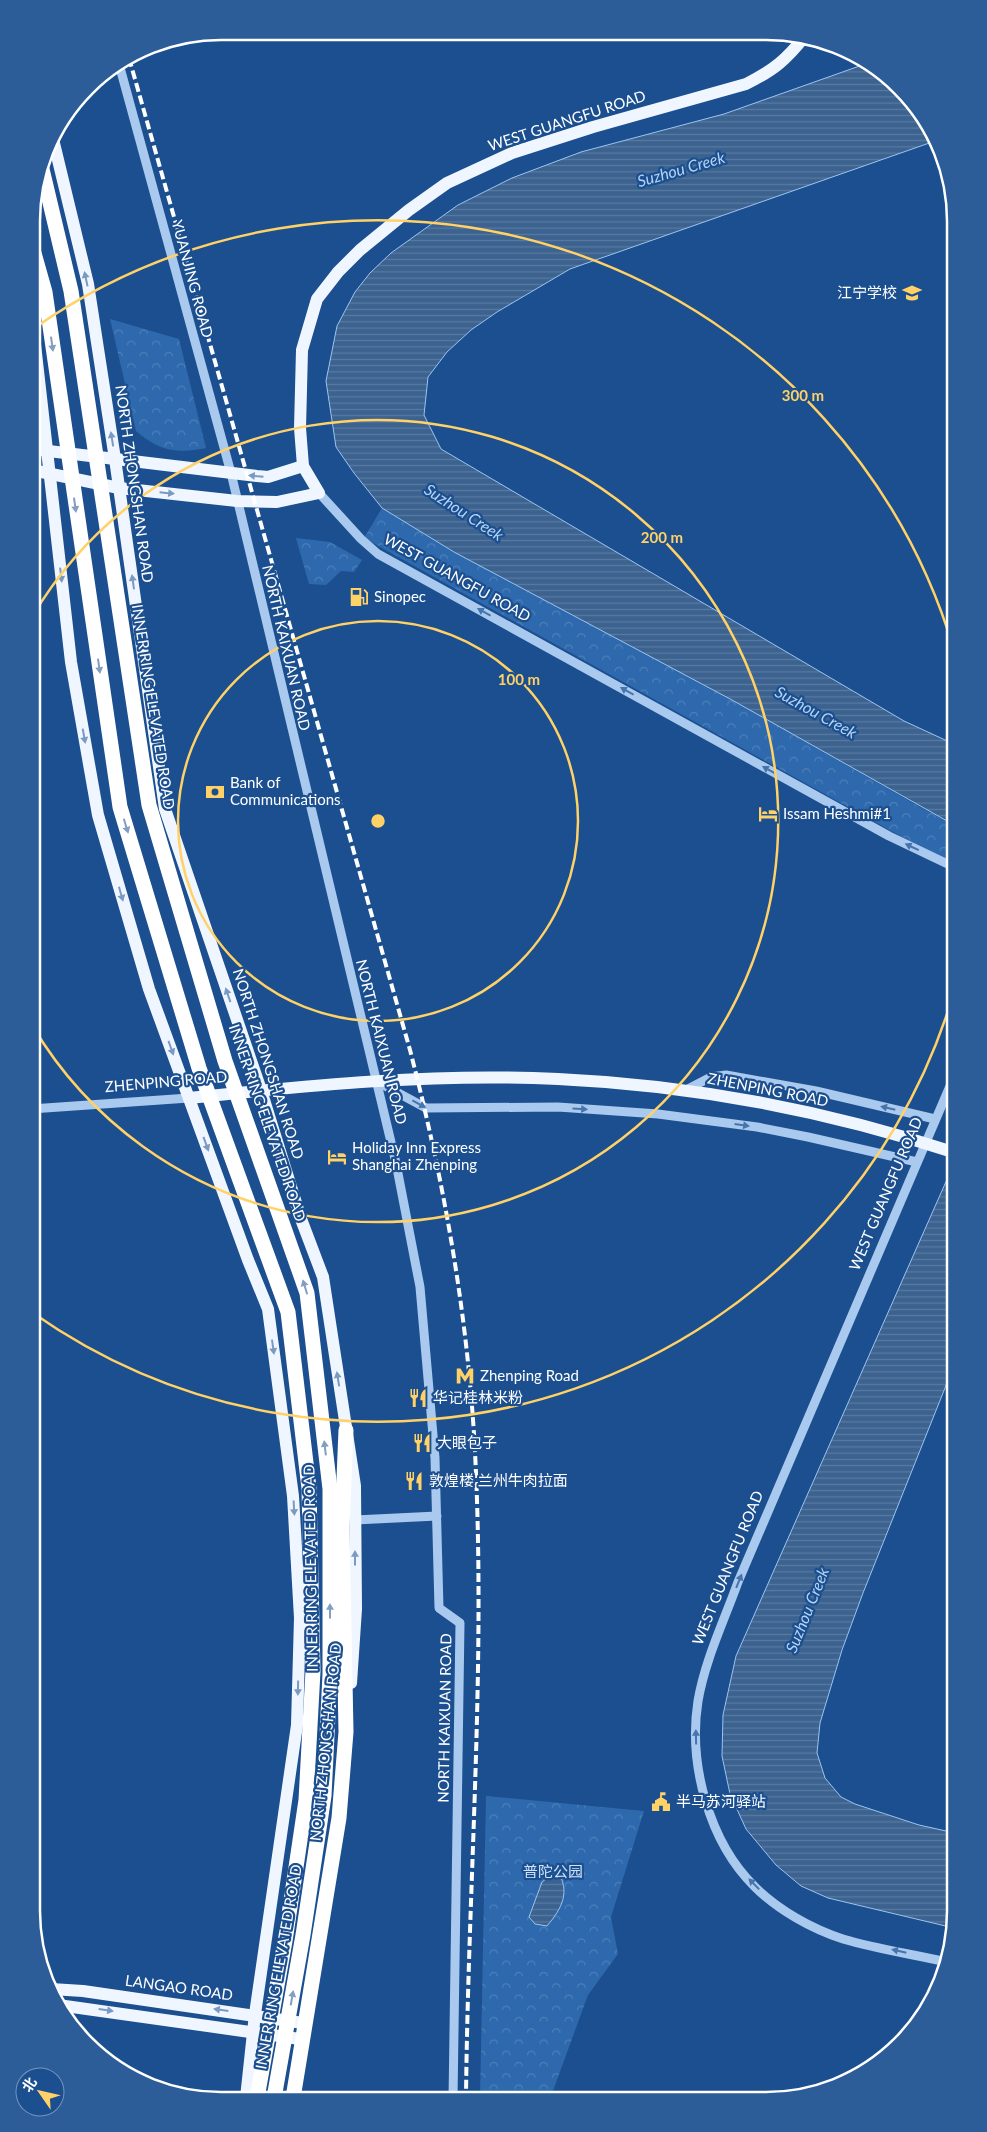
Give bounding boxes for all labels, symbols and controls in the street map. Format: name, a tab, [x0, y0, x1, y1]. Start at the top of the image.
street label: WEST GUANGFU ROAD	[486, 86, 648, 154]
water label: Suzhou Creek	[635, 147, 727, 190]
street label: YUANJING ROAD	[169, 218, 217, 340]
one-way arrow	[82, 271, 90, 286]
school or university icon: 江宁学校	[901, 282, 923, 304]
place label: 江宁学校	[837, 283, 897, 301]
one-way arrow	[49, 337, 57, 353]
street label: NORTH ZHONGSHAN ROAD	[112, 384, 158, 584]
text: 300 m	[782, 386, 824, 404]
one-way arrow	[108, 431, 116, 447]
one-way arrow	[247, 472, 263, 480]
water label: Suzhou Creek	[421, 479, 508, 544]
one-way arrow	[160, 489, 176, 497]
one-way arrow	[72, 498, 80, 514]
text: 200 m	[641, 528, 683, 546]
street label: WEST GUANGFU ROAD	[381, 529, 534, 625]
street label: NORTH KAIXUAN ROAD	[259, 563, 315, 732]
one-way arrow	[57, 567, 65, 583]
one-way arrow	[128, 574, 136, 590]
fuel station icon: Sinopec	[348, 586, 370, 608]
place label: Sinopec	[374, 587, 426, 605]
street label: INNER RING ELEVATED ROAD	[129, 603, 179, 811]
one-way arrow	[478, 608, 491, 617]
one-way arrow	[95, 658, 103, 674]
text: 100 m	[498, 670, 540, 688]
water label: Suzhou Creek	[772, 681, 861, 742]
one-way arrow	[619, 687, 634, 695]
one-way arrow	[80, 728, 88, 744]
one-way arrow	[762, 765, 776, 774]
place label: Bank of Communications	[230, 773, 341, 808]
bank icon: Bank of Communications	[204, 781, 226, 803]
hotel icon: Issam Heshmi#1	[757, 803, 779, 825]
place label: Issam Heshmi#1	[783, 804, 891, 822]
centre of rings	[369, 812, 387, 830]
one-way arrow	[122, 819, 130, 834]
one-way arrow	[905, 843, 919, 851]
one-way arrow	[117, 886, 125, 901]
street label: NORTH KAIXUAN ROAD	[353, 957, 411, 1126]
street label: NORTH ZHONGSHAN ROAD	[230, 966, 308, 1161]
one-way arrow	[224, 987, 231, 1002]
street label: INNER RING ELEVATED ROAD	[226, 1022, 310, 1224]
one-way arrow	[167, 1041, 175, 1056]
street label: ZHENPING ROAD	[104, 1067, 228, 1095]
street label: ZHENPING ROAD	[706, 1068, 830, 1110]
one-way arrow	[411, 1100, 426, 1108]
one-way arrow	[880, 1104, 895, 1112]
one-way arrow	[572, 1105, 588, 1113]
street label: WEST GUANGFU ROAD	[845, 1114, 926, 1273]
one-way arrow	[734, 1121, 750, 1129]
one-way arrow	[203, 1136, 210, 1151]
place label: Holiday Inn Express Shanghai Zhenping	[352, 1138, 481, 1173]
hotel icon: Holiday Inn Express Shanghai Zhenping	[326, 1146, 348, 1168]
one-way arrow	[301, 1280, 308, 1295]
one-way arrow	[269, 1339, 277, 1355]
metro station icon: Zhenping Road	[454, 1365, 476, 1387]
place label: Zhenping Road	[480, 1366, 579, 1384]
one-way arrow	[334, 1370, 342, 1386]
restaurant icon: 华记桂林米粉	[407, 1387, 429, 1409]
place label: 华记桂林米粉	[433, 1388, 523, 1406]
restaurant icon: 大眼包子	[411, 1432, 433, 1454]
place label: 大眼包子	[437, 1433, 497, 1451]
one-way arrow	[321, 1440, 329, 1456]
street label: INNER RING ELEVATED ROAD	[299, 1464, 321, 1672]
restaurant icon: 敦煌楼 兰州牛肉拉面	[403, 1470, 425, 1492]
place label: 敦煌楼 兰州牛肉拉面	[429, 1471, 568, 1489]
street label: WEST GUANGFU ROAD	[688, 1488, 766, 1647]
one-way arrow	[290, 1500, 298, 1516]
one-way arrow	[351, 1549, 359, 1565]
water label: Suzhou Creek	[781, 1564, 832, 1655]
one-way arrow	[735, 1574, 743, 1588]
one-way arrow	[326, 1602, 334, 1618]
street label: NORTH KAIXUAN ROAD	[434, 1633, 454, 1803]
street label: NORTH ZHONGSHAN ROAD	[306, 1642, 344, 1842]
one-way arrow	[294, 1680, 302, 1696]
one-way arrow	[692, 1728, 700, 1744]
public building icon: 半马苏河驿站	[650, 1791, 672, 1813]
place label: 半马苏河驿站	[676, 1792, 766, 1810]
park label: 普陀公园	[523, 1862, 583, 1880]
street label: INNER RING ELEVATED ROAD	[251, 1863, 305, 2071]
one-way arrow	[748, 1879, 760, 1891]
one-way arrow	[891, 1947, 906, 1955]
street label: LANGAO ROAD	[124, 1971, 234, 2003]
one-way arrow	[289, 1990, 297, 2006]
one-way arrow	[99, 2006, 115, 2014]
one-way arrow	[212, 2006, 228, 2014]
north arrow	[15, 2067, 65, 2117]
text: 北	[18, 2074, 40, 2095]

